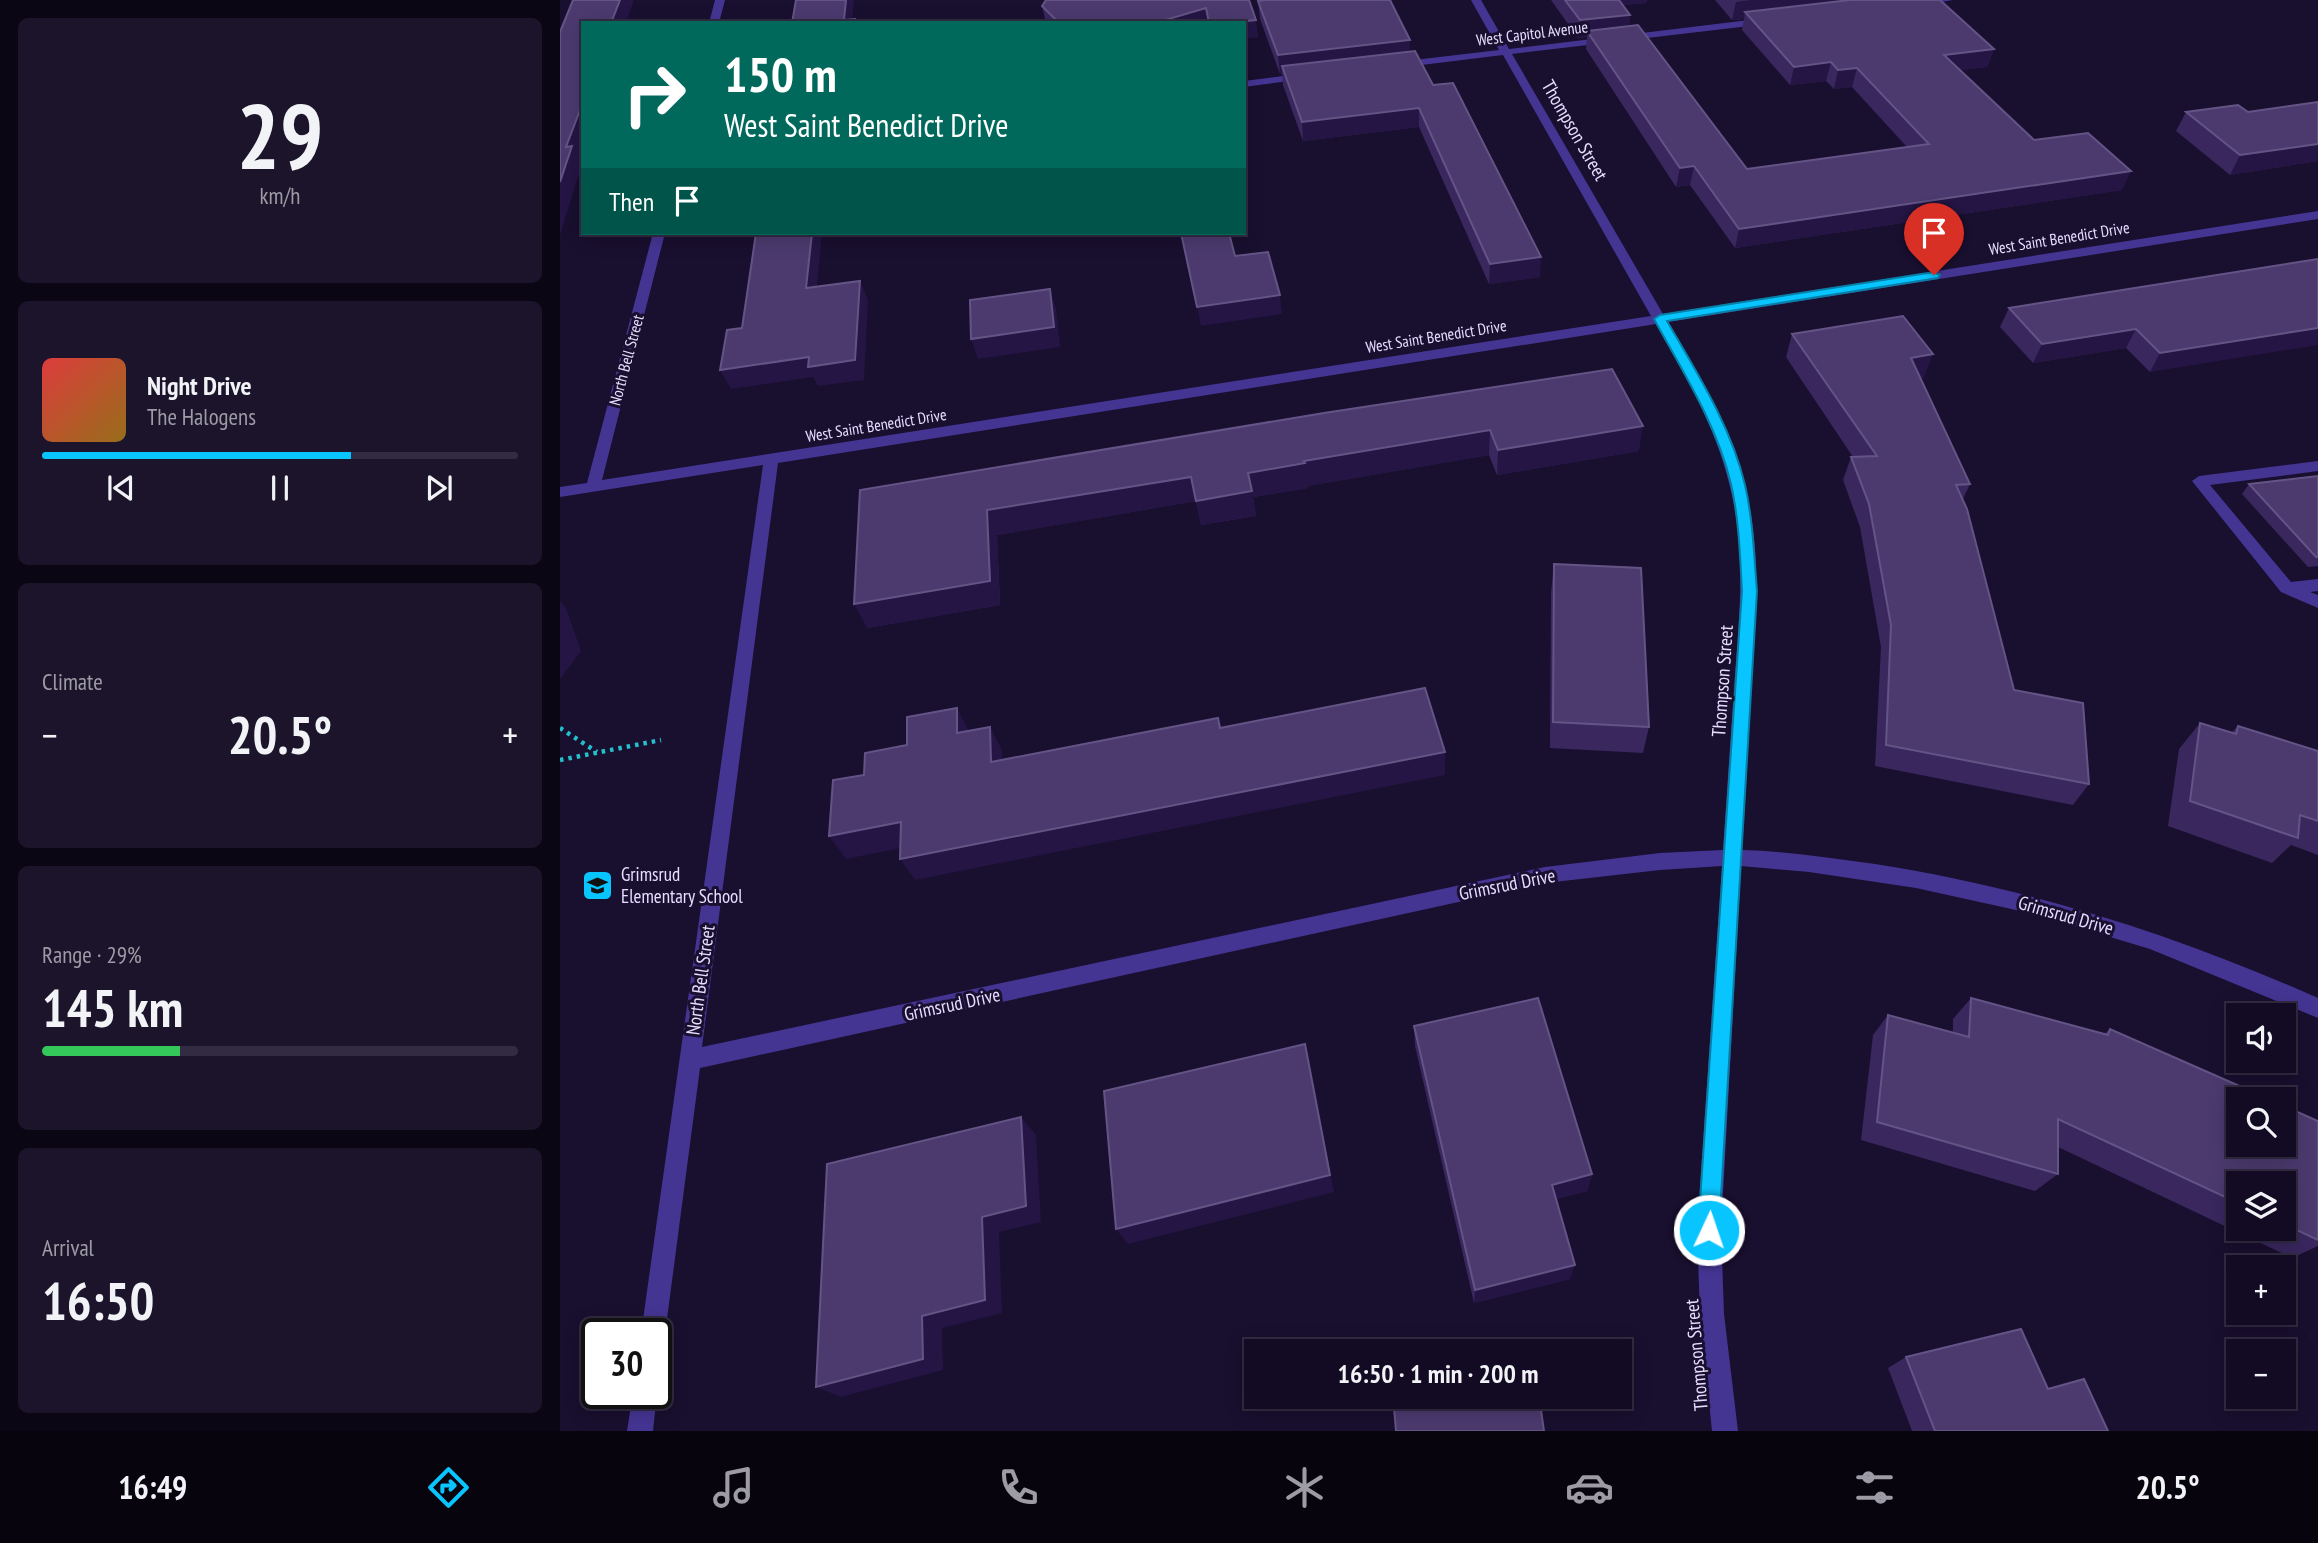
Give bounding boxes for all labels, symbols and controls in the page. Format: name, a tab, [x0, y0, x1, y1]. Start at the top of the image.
street label: West Capitol Avenue	[1475, 16, 1589, 50]
text: 150 m	[724, 42, 837, 106]
icon: right	[609, 49, 700, 140]
street label: Thompson Street	[1537, 75, 1614, 185]
text: 29	[237, 76, 324, 194]
text: West Saint Benedict Drive	[724, 104, 1009, 146]
text: km/h	[260, 181, 300, 210]
icon: arrive	[668, 182, 706, 220]
text: Then	[609, 185, 654, 218]
pin	[1904, 203, 1964, 275]
icon: arrive	[1915, 214, 1953, 252]
street label: West Saint Benedict Drive	[1987, 217, 2131, 259]
street label: North Bell Street	[604, 312, 648, 408]
street label: West Saint Benedict Drive	[1364, 315, 1508, 357]
text: Night Drive	[147, 369, 252, 402]
text: The Halogens	[147, 402, 256, 431]
street label: West Saint Benedict Drive	[804, 404, 948, 446]
icon: previous	[102, 469, 140, 507]
icon: pause	[261, 469, 299, 507]
icon: next	[420, 469, 458, 507]
street label: Thompson Street	[1706, 624, 1738, 738]
text: Climate	[42, 667, 103, 696]
text: 20.5°	[228, 701, 332, 768]
text: −	[42, 710, 58, 759]
text: +	[502, 710, 518, 759]
place label: Grimsrud Elementary School	[621, 862, 743, 908]
street label: Grimsrud Drive	[1457, 863, 1557, 905]
school or university icon: Grimsrud Elementary School	[581, 868, 615, 902]
street label: Grimsrud Drive	[2016, 890, 2116, 940]
street label: North Bell Street	[680, 923, 720, 1036]
text: Range · 29%	[42, 940, 142, 969]
text: 145 km	[42, 974, 183, 1041]
street label: Grimsrud Drive	[902, 982, 1002, 1026]
map controls	[2226, 1003, 2296, 1409]
button: sound	[2226, 1003, 2296, 1073]
button: search	[2226, 1087, 2296, 1157]
button: layers	[2226, 1171, 2296, 1241]
position arrow	[1672, 1193, 1746, 1267]
text: Arrival	[42, 1233, 94, 1262]
button: +	[2226, 1255, 2296, 1325]
text: 16:50	[42, 1267, 154, 1334]
street label: Thompson Street	[1679, 1297, 1713, 1412]
speed limit sign: 30	[581, 1318, 672, 1409]
button: −	[2226, 1339, 2296, 1409]
text: 16:50 · 1 min · 200 m	[1338, 1357, 1538, 1390]
icon: directions	[424, 1463, 473, 1512]
icon: music	[709, 1463, 758, 1512]
icon: phone	[994, 1463, 1043, 1512]
icon: climate	[1280, 1463, 1329, 1512]
icon: car	[1565, 1463, 1614, 1512]
icon: filters	[1850, 1463, 1899, 1512]
text: 16:49	[118, 1466, 187, 1508]
text: 20.5°	[2135, 1466, 2200, 1508]

